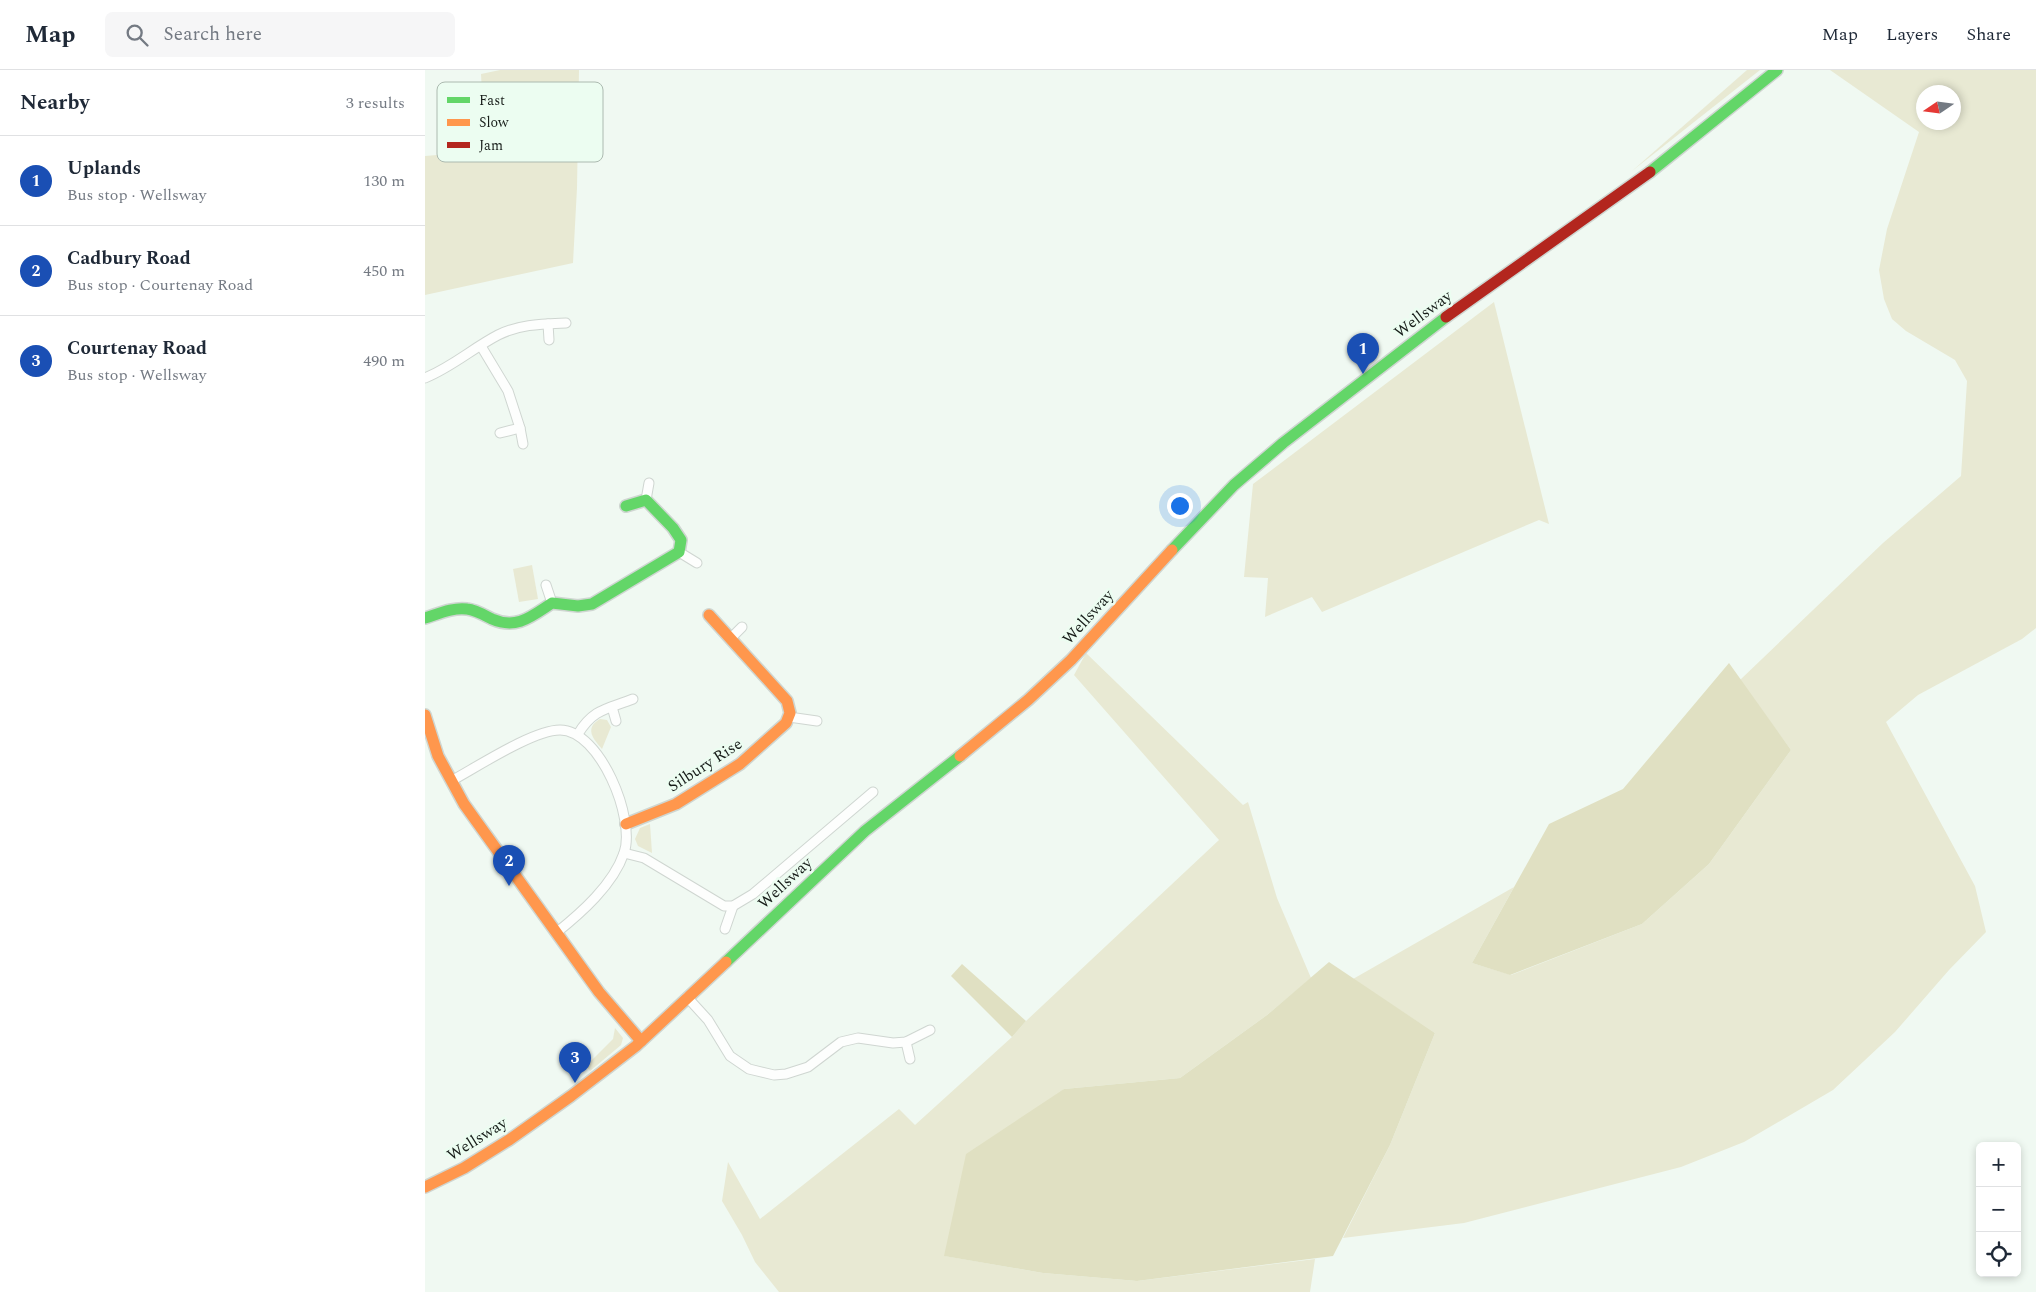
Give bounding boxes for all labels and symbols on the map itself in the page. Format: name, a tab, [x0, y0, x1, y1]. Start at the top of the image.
legend	[437, 82, 603, 162]
north arrow	[1916, 85, 1961, 130]
text: Fast	[479, 90, 505, 111]
text: Slow	[479, 112, 509, 133]
text: Jam	[479, 135, 503, 156]
street label: Wellsway	[1389, 283, 1458, 344]
pin: 1	[1347, 333, 1379, 374]
your location	[1167, 493, 1193, 519]
street label: Wellsway	[1057, 583, 1120, 650]
street label: Silbury Rise	[663, 732, 747, 798]
pin: 2	[493, 845, 525, 886]
street label: Wellsway	[752, 851, 819, 915]
pin: 3	[559, 1042, 591, 1083]
street label: Wellsway	[442, 1110, 513, 1167]

